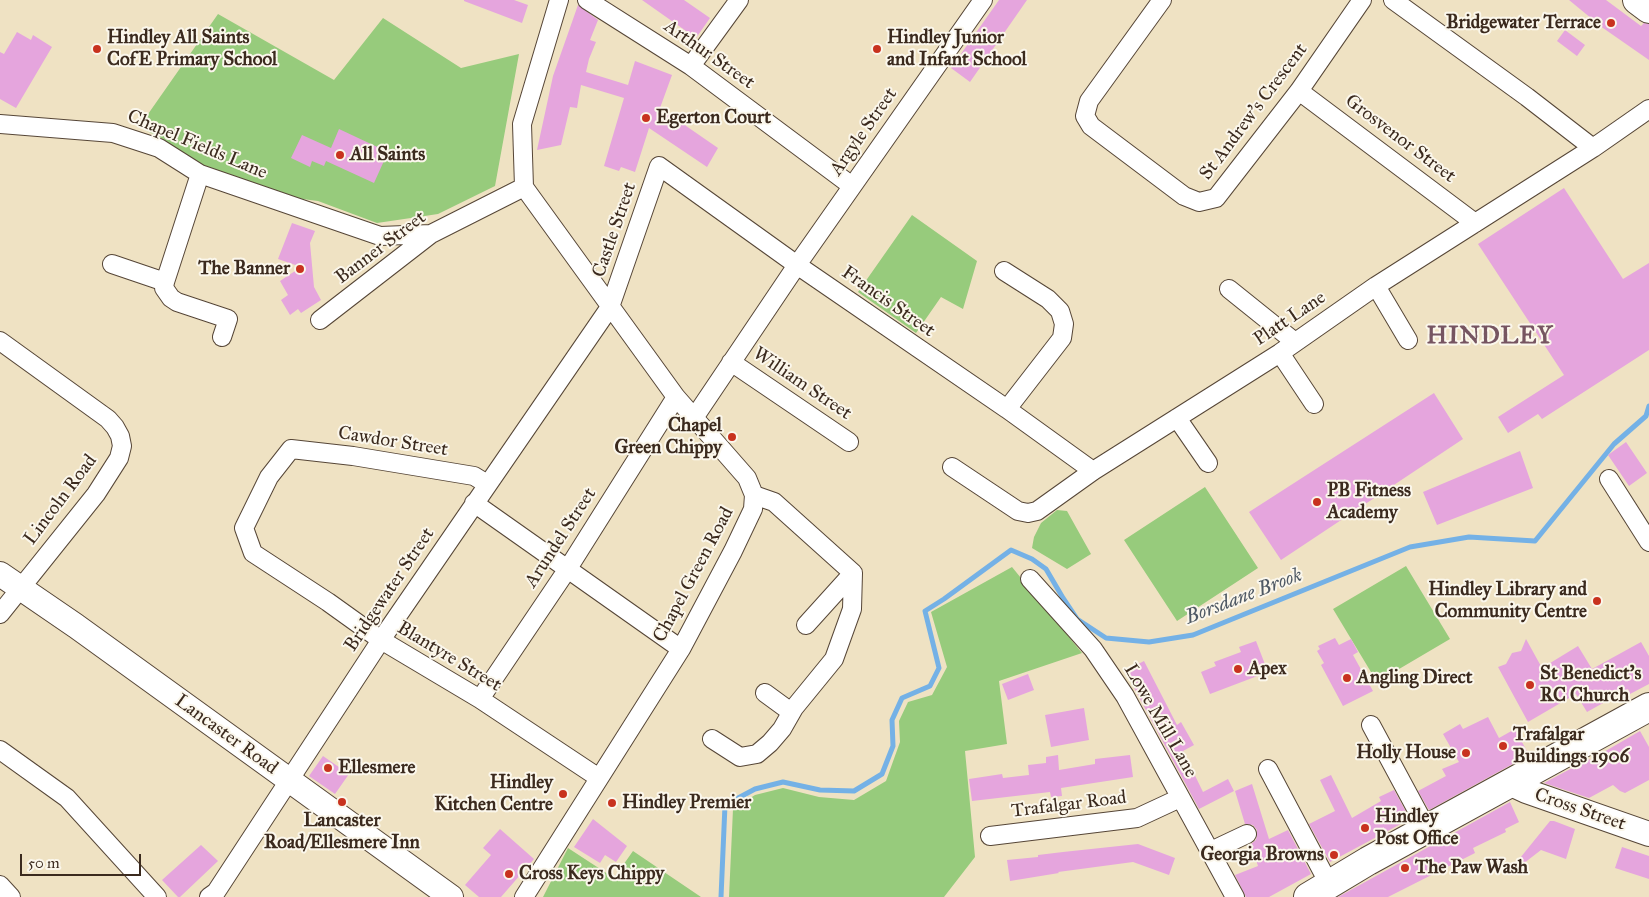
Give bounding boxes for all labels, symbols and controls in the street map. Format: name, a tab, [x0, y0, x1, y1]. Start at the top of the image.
place label: Bridgewater Terrace	[1446, 12, 1601, 34]
street label: Arthur Street	[659, 15, 759, 95]
marker: Bridgewater Terrace	[1605, 17, 1617, 29]
place label: Hindley All Saints CofE Primary School	[107, 27, 277, 71]
place label: Hindley Junior and Infant School	[887, 27, 1027, 71]
street label: St Andrew's Crescent	[1195, 39, 1313, 185]
marker: Hindley All Saints CofE Primary School	[91, 43, 103, 55]
marker: Hindley Junior and Infant School	[871, 43, 883, 55]
street label: Argyle Street	[825, 84, 903, 180]
street label: Grosvenor Street	[1340, 90, 1460, 188]
street label: Chapel Fields Lane	[124, 105, 270, 185]
place label: Egerton Court	[656, 107, 771, 129]
marker: Egerton Court	[640, 112, 652, 124]
place label: All Saints	[350, 144, 425, 166]
marker: All Saints	[334, 149, 346, 161]
street label: Castle Street	[588, 180, 642, 280]
street label: Banner Street	[331, 207, 431, 289]
place label: The Banner	[198, 258, 290, 280]
street label: Francis Street	[837, 261, 939, 343]
marker: The Banner	[294, 263, 306, 275]
street label: Platt Lane	[1250, 287, 1330, 351]
district label: HINDLEY	[1426, 323, 1554, 351]
street label: William Street	[748, 343, 856, 425]
place label: Chapel Green Chippy	[614, 415, 722, 459]
street label: Cawdor Street	[337, 422, 449, 462]
marker: Chapel Green Chippy	[726, 431, 738, 443]
street label: Lincoln Road	[20, 450, 102, 550]
place label: PB Fitness Academy	[1327, 480, 1411, 524]
street label: Arundel Street	[520, 484, 602, 592]
marker: PB Fitness Academy	[1311, 496, 1323, 508]
street label: Chapel Green Road	[649, 504, 739, 646]
street label: Bridgewater Street	[340, 524, 440, 656]
water label: Borsdane Brook	[1182, 564, 1306, 630]
place label: Hindley Library and Community Centre	[1428, 579, 1587, 623]
marker: Hindley Library and Community Centre	[1591, 595, 1603, 607]
street label: Blantyre Street	[393, 617, 505, 697]
place label: Apex	[1248, 658, 1287, 680]
street label: Lowe Mill Lane	[1118, 660, 1202, 782]
marker: Apex	[1232, 663, 1244, 675]
place label: St Benedict's RC Church	[1540, 663, 1641, 707]
place label: Angling Direct	[1357, 667, 1472, 689]
marker: Angling Direct	[1341, 672, 1353, 684]
marker: St Benedict's RC Church	[1524, 679, 1536, 691]
street label: Lancaster Road	[170, 690, 282, 780]
place label: Trafalgar Buildings 1906	[1513, 724, 1629, 768]
marker: Trafalgar Buildings 1906	[1497, 740, 1509, 752]
place label: Holly House	[1356, 742, 1456, 764]
marker: Holly House	[1460, 747, 1472, 759]
place label: Ellesmere	[338, 757, 415, 779]
marker: Ellesmere	[322, 762, 334, 774]
place label: Hindley Kitchen Centre	[434, 772, 553, 816]
street label: Cross Street	[1531, 784, 1629, 836]
street label: Trafalgar Road	[1010, 787, 1128, 823]
marker: Hindley Kitchen Centre	[557, 788, 569, 800]
place label: Hindley Premier	[622, 792, 751, 814]
marker: Lancaster Road/Ellesmere Inn	[336, 796, 348, 808]
marker: Hindley Premier	[606, 797, 618, 809]
place label: Hindley Post Office	[1375, 806, 1458, 850]
place label: Lancaster Road/Ellesmere Inn	[264, 810, 420, 854]
marker: Hindley Post Office	[1359, 822, 1371, 834]
scale bar	[22, 844, 144, 876]
place label: Georgia Browns	[1200, 844, 1324, 866]
marker: Georgia Browns	[1328, 849, 1340, 861]
text: 50 m	[28, 854, 60, 872]
place label: The Paw Wash	[1415, 857, 1528, 879]
marker: The Paw Wash	[1399, 862, 1411, 874]
place label: Cross Keys Chippy	[519, 863, 664, 885]
marker: Cross Keys Chippy	[503, 868, 515, 880]

